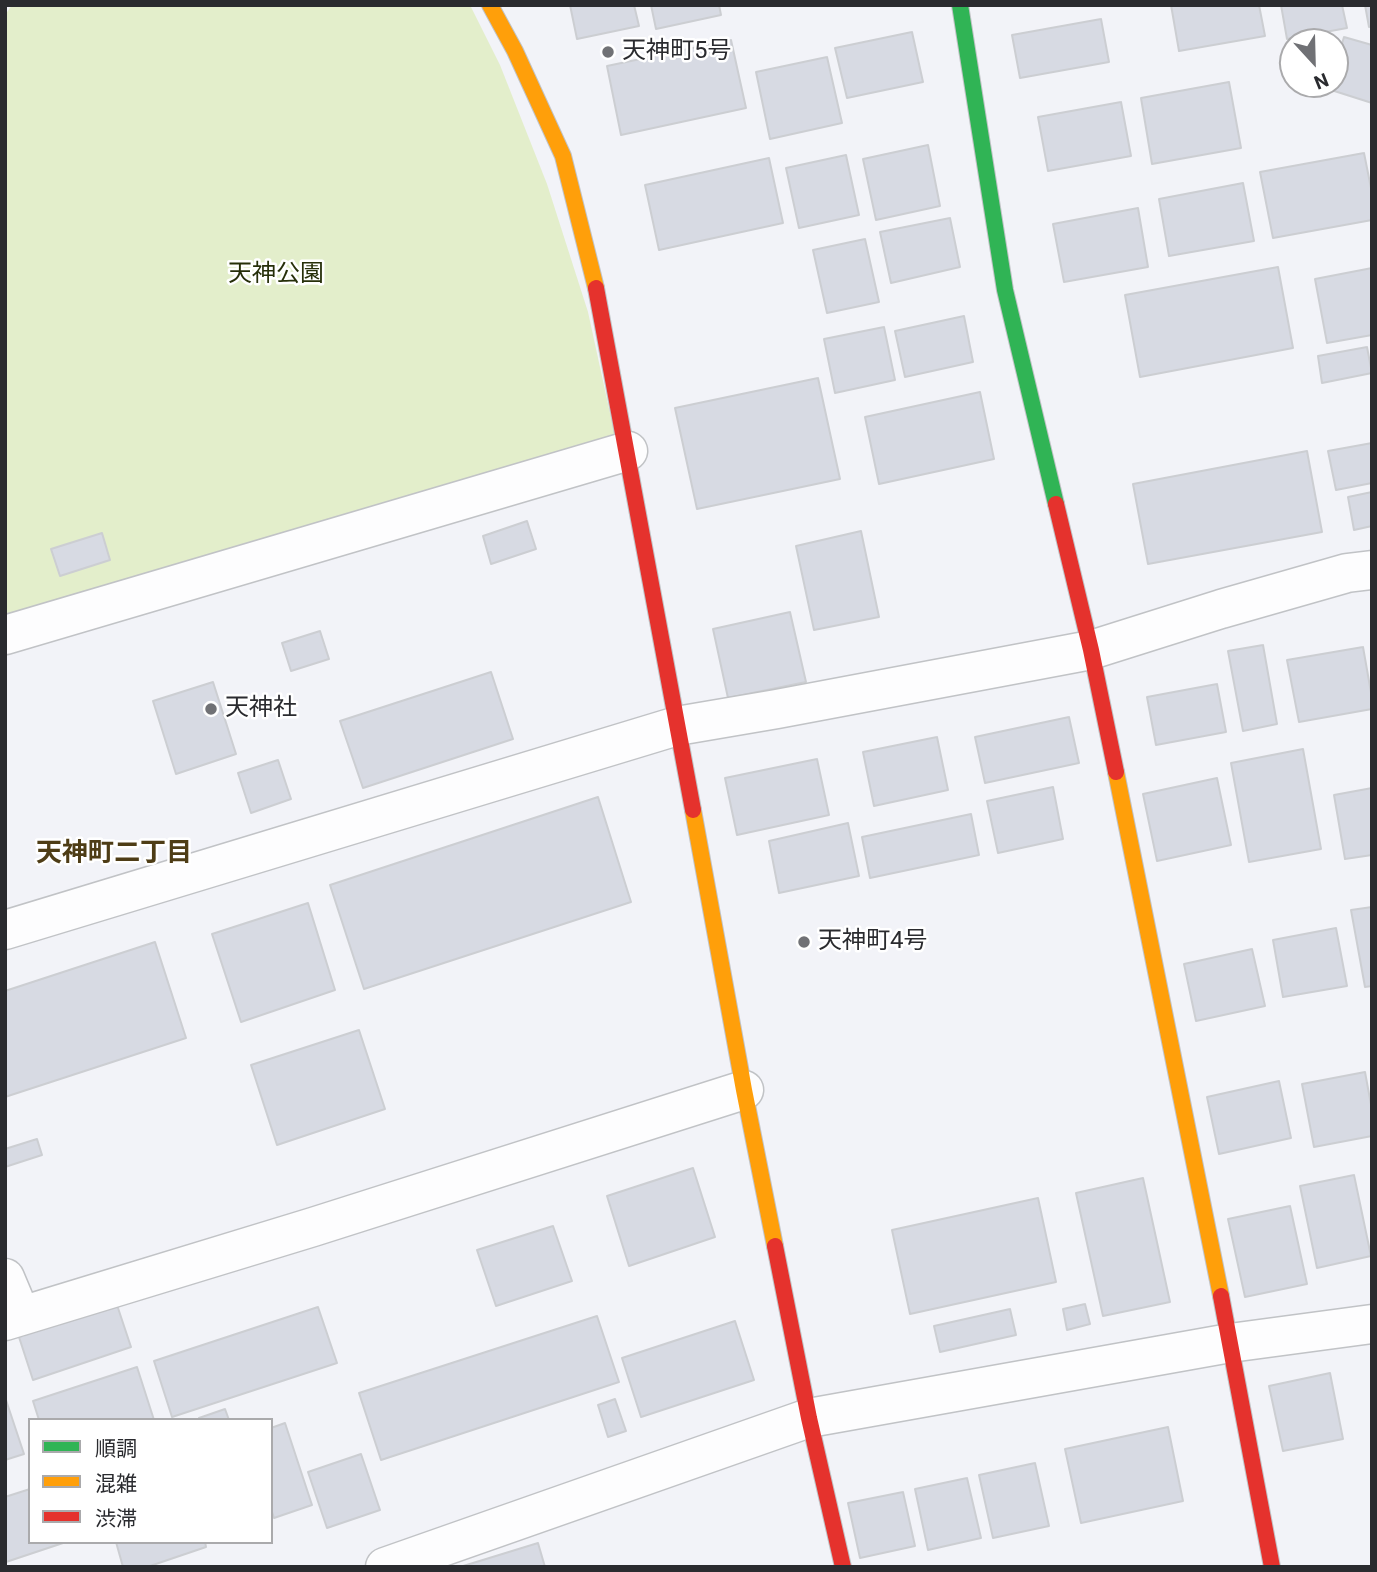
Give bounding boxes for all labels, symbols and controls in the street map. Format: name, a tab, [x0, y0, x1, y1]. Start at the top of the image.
north arrow	[1279, 28, 1349, 98]
place label: 天神町5号	[622, 38, 731, 66]
marker: 天神町5号	[600, 44, 616, 60]
text: N	[1311, 68, 1332, 94]
park label: 天神公園	[228, 261, 324, 289]
place label: 天神社	[225, 695, 297, 723]
marker: 天神社	[203, 701, 219, 717]
district label: 天神町二丁目	[36, 838, 192, 870]
place label: 天神町4号	[818, 928, 927, 956]
marker: 天神町4号	[796, 934, 812, 950]
legend	[28, 1418, 273, 1544]
text: 順調	[95, 1437, 137, 1461]
text: 混雑	[95, 1472, 137, 1496]
text: 渋滞	[95, 1507, 137, 1531]

